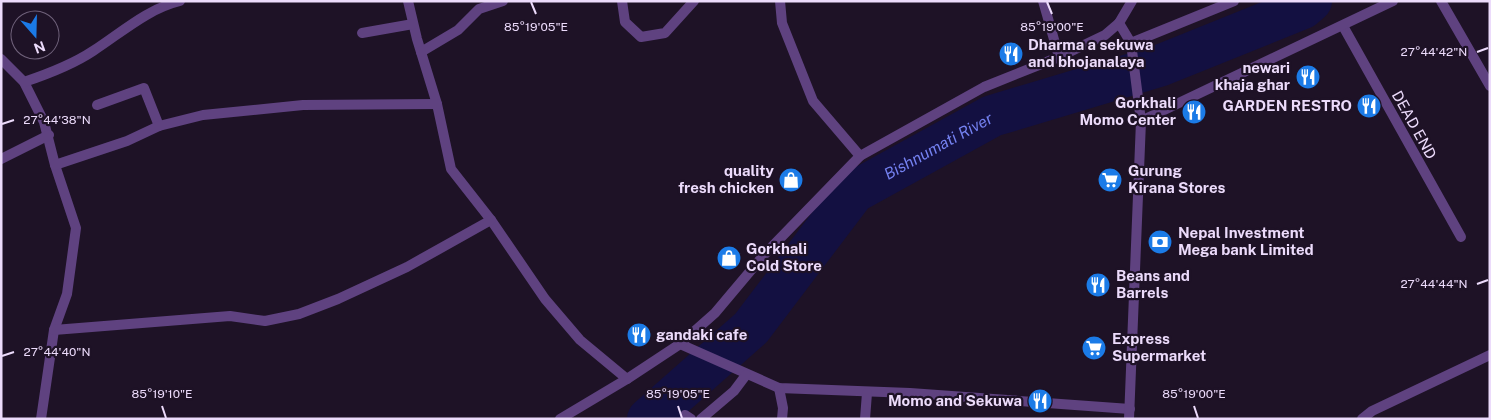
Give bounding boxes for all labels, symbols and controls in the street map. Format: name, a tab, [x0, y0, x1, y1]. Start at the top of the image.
north arrow	[10, 10, 60, 60]
text: 85°19'05"E	[504, 20, 568, 34]
text: 85°19'00"E	[1020, 20, 1084, 34]
place label: Dharma a sekuwa and bhojanalaya	[1028, 36, 1154, 70]
text: N	[32, 38, 47, 57]
restaurant icon: Dharma a sekuwa and bhojanalaya	[998, 41, 1024, 67]
text: 27°44'42"N	[1401, 45, 1467, 59]
place label: newari khaja ghar	[1215, 59, 1290, 93]
restaurant icon: newari khaja ghar	[1295, 64, 1321, 90]
street label: DEAD END	[1389, 88, 1440, 162]
restaurant icon: GARDEN RESTRO	[1356, 93, 1382, 119]
place label: Gorkhali Momo Center	[1080, 94, 1176, 128]
place label: GARDEN RESTRO	[1222, 97, 1352, 114]
restaurant icon: Gorkhali Momo Center	[1181, 99, 1207, 125]
water label: Bishnumati River	[881, 108, 997, 184]
text: 27°44'38"N	[23, 113, 91, 127]
place label: quality fresh chicken	[678, 162, 775, 196]
place label: Gurung Kirana Stores	[1128, 162, 1226, 196]
shop icon: quality fresh chicken	[778, 167, 804, 193]
supermarket icon: Gurung Kirana Stores	[1097, 167, 1123, 193]
place label: Nepal Investment Mega bank Limited	[1178, 224, 1314, 258]
bank icon: Nepal Investment Mega bank Limited	[1147, 229, 1173, 255]
place label: Gorkhali Cold Store	[746, 240, 822, 274]
shop icon: Gorkhali Cold Store	[716, 245, 742, 271]
place label: Beans and Barrels	[1116, 267, 1190, 301]
restaurant icon: Beans and Barrels	[1085, 272, 1111, 298]
text: 27°44'44"N	[1400, 277, 1468, 291]
restaurant icon: gandaki cafe	[626, 322, 652, 348]
place label: gandaki cafe	[656, 326, 747, 343]
place label: Express Supermarket	[1112, 330, 1206, 364]
supermarket icon: Express Supermarket	[1081, 335, 1107, 361]
text: 27°44'40"N	[23, 345, 91, 359]
text: 85°19'10"E	[131, 387, 193, 401]
text: 85°19'05"E	[646, 387, 710, 401]
text: 85°19'00"E	[1162, 387, 1226, 401]
restaurant icon: Momo and Sekuwa	[1027, 388, 1053, 414]
place label: Momo and Sekuwa	[888, 392, 1022, 409]

